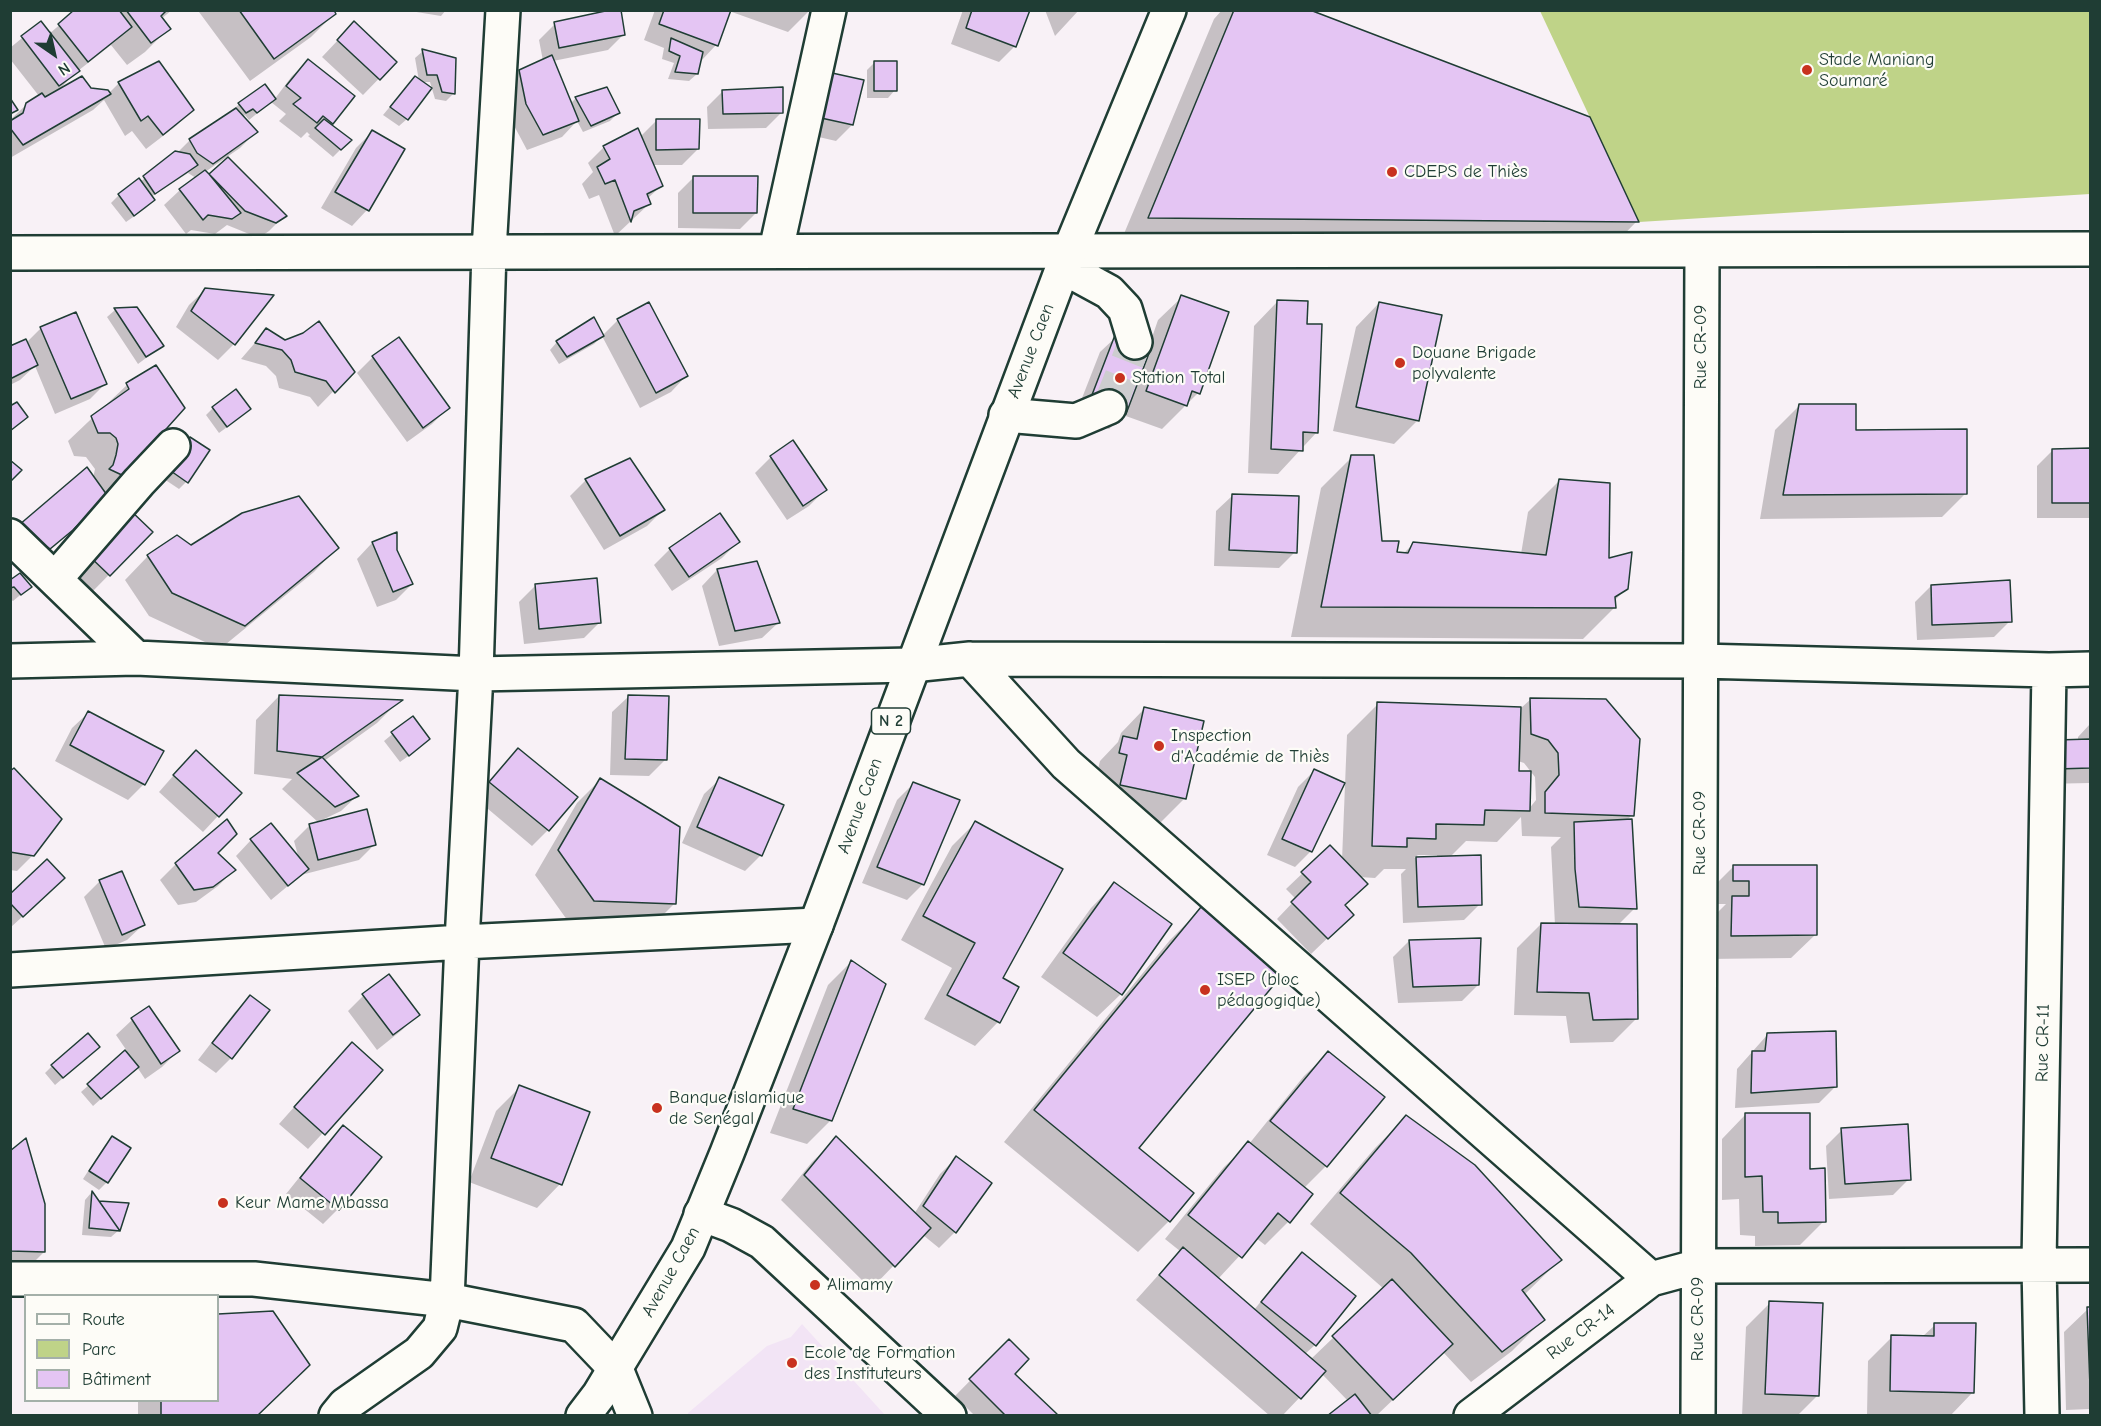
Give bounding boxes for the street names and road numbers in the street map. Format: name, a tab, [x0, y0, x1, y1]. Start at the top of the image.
street label: Avenue Caen	[1003, 300, 1059, 402]
street label: Rue CR-09	[1690, 305, 1712, 389]
road number: N 2	[872, 708, 910, 734]
street label: Avenue Caen	[833, 755, 887, 857]
street label: Rue CR-09	[1689, 791, 1711, 875]
street label: Rue CR-11	[2032, 1004, 2054, 1082]
street label: Avenue Caen	[637, 1223, 705, 1321]
street label: Rue CR-09	[1687, 1277, 1709, 1361]
street label: Rue CR-14	[1543, 1299, 1619, 1365]

